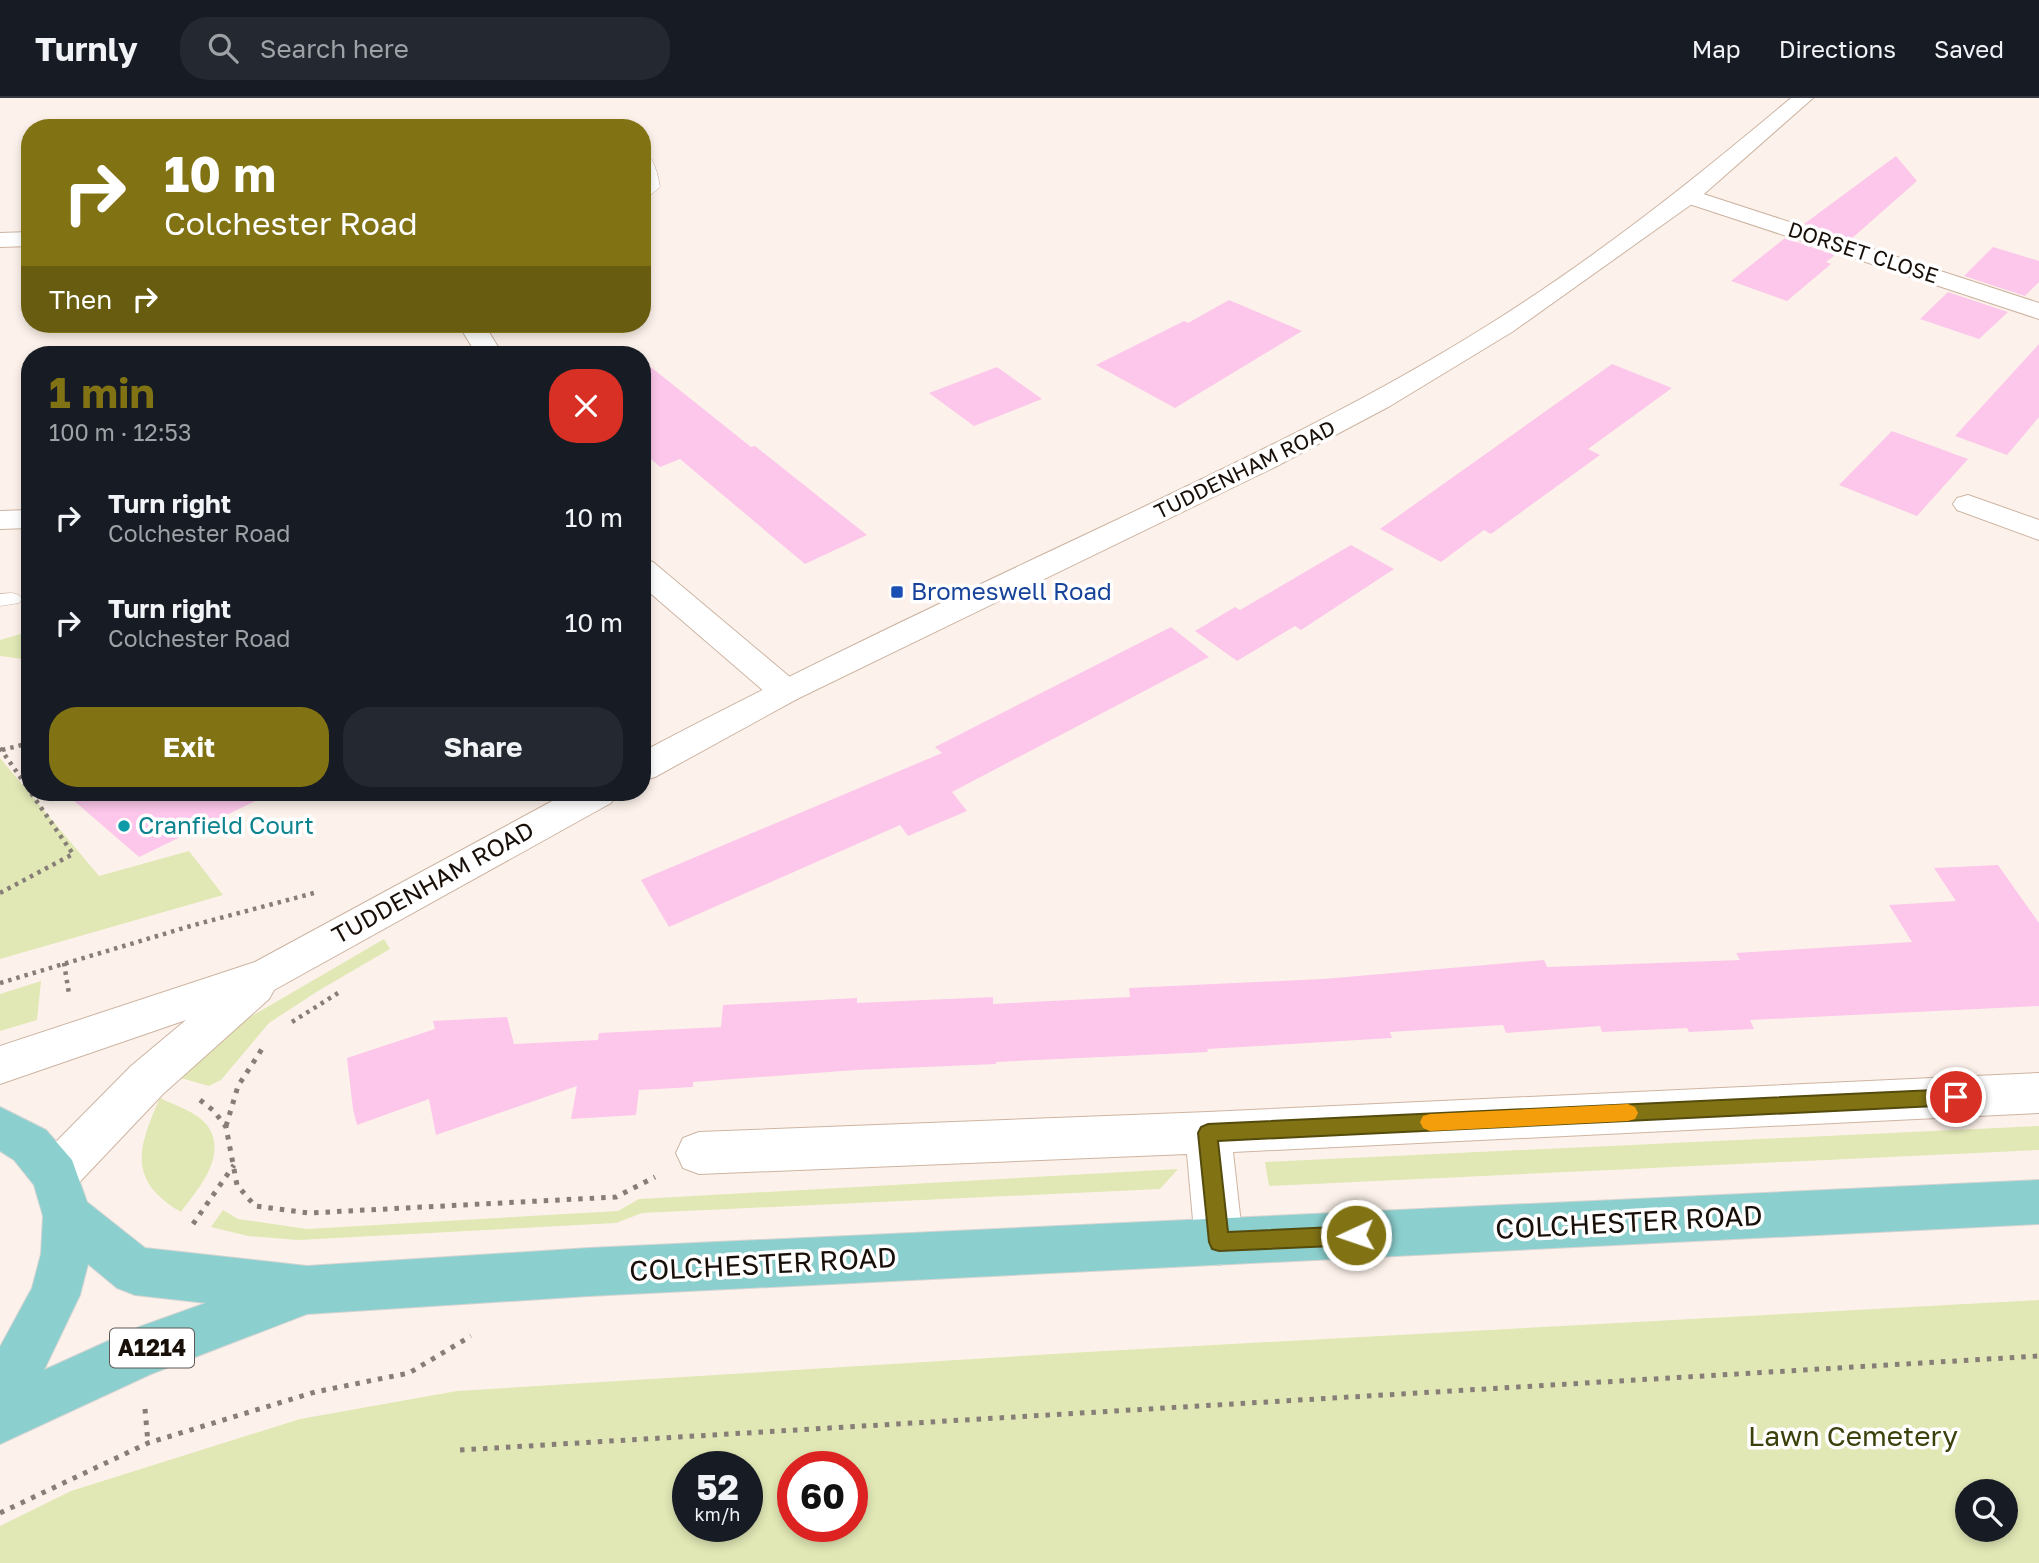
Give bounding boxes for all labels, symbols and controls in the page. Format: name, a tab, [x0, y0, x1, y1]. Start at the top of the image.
search box	[180, 17, 670, 80]
text: Turnly	[35, 29, 138, 68]
icon: search	[204, 29, 242, 67]
text: Search here	[260, 33, 409, 64]
text: Map	[1692, 34, 1741, 63]
text: Directions	[1779, 34, 1896, 63]
text: Saved	[1934, 34, 2004, 63]
text: 10 m	[164, 144, 276, 203]
icon: right	[49, 147, 140, 238]
text: Colchester Road	[164, 204, 418, 242]
street label: DORSET CLOSE	[1785, 216, 1942, 289]
icon: right	[126, 280, 164, 318]
text: Then	[49, 284, 112, 315]
text: 1 min	[49, 367, 155, 417]
button: close	[549, 369, 623, 443]
street label: TUDDENHAM ROAD	[1150, 414, 1339, 524]
text: 100 m · 12:53	[49, 418, 191, 446]
text: Turn right	[108, 488, 231, 519]
icon: right	[49, 499, 87, 537]
text: 10 m	[565, 502, 623, 533]
text: Colchester Road	[108, 519, 290, 547]
place label: Bromeswell Road	[911, 576, 1112, 605]
marker: Bromeswell Road	[889, 584, 905, 600]
text: Turn right	[108, 593, 231, 624]
icon: right	[49, 604, 87, 642]
text: 10 m	[565, 607, 623, 638]
text: Colchester Road	[108, 624, 290, 652]
button: Exit	[49, 707, 329, 787]
button: Share	[343, 707, 623, 787]
place label: Cranfield Court	[138, 810, 314, 839]
street label: TUDDENHAM ROAD	[326, 814, 538, 949]
marker: Cranfield Court	[116, 818, 132, 834]
pin	[1926, 1067, 1986, 1127]
icon: arrive	[1937, 1078, 1975, 1116]
position arrow	[1319, 1198, 1393, 1272]
street label: COLCHESTER ROAD	[1494, 1198, 1763, 1245]
street label: COLCHESTER ROAD	[628, 1240, 897, 1287]
road number: A1214	[110, 1329, 194, 1368]
park label: Lawn Cemetery	[1748, 1419, 1958, 1452]
speed limit sign: 60	[777, 1451, 868, 1542]
text: 52	[696, 1466, 739, 1508]
map controls	[1955, 1479, 2018, 1542]
button: search	[1955, 1479, 2018, 1542]
text: km/h	[695, 1503, 740, 1525]

